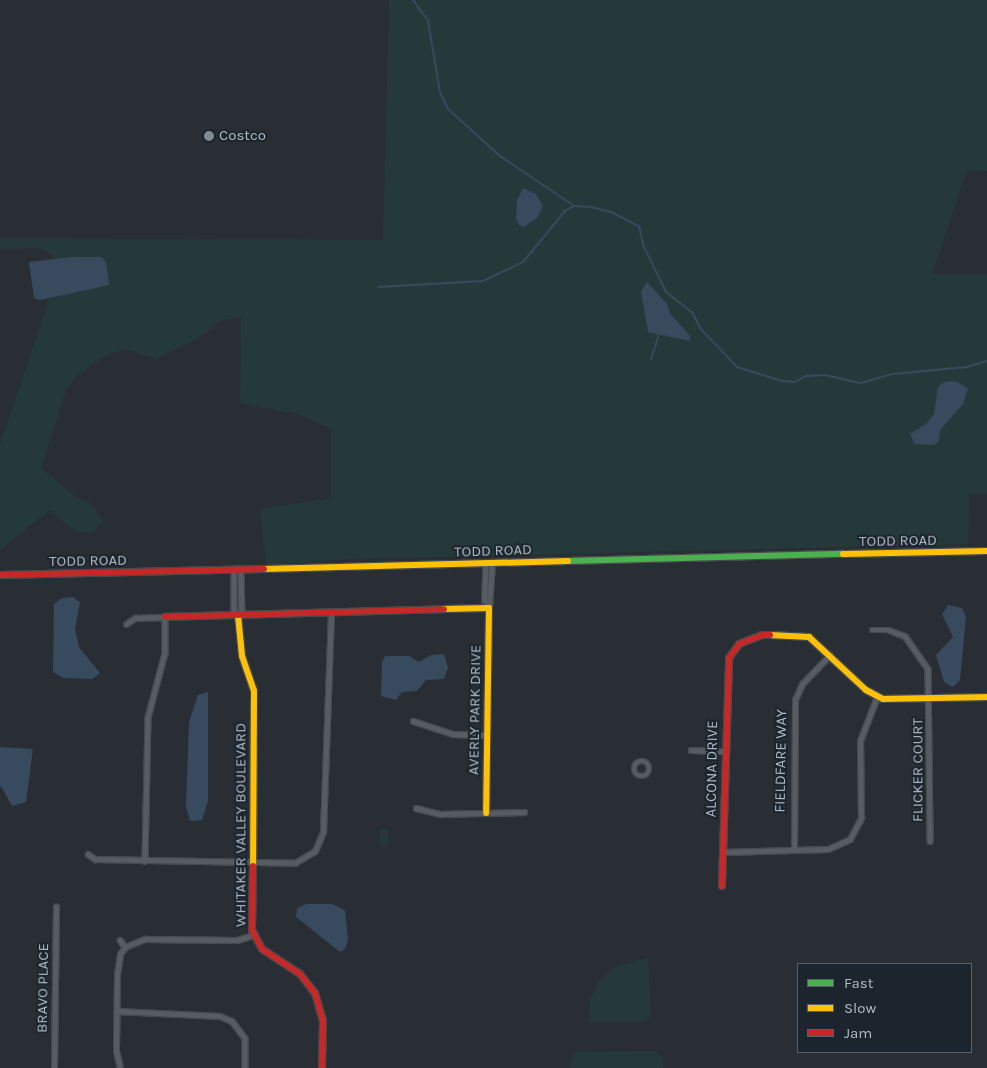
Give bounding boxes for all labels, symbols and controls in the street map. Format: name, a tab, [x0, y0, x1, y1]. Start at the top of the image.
place label: Costco	[219, 127, 266, 145]
marker: Costco	[203, 130, 215, 142]
street label: TODD ROAD	[859, 531, 937, 551]
street label: TODD ROAD	[454, 541, 532, 561]
street label: TODD ROAD	[49, 551, 127, 571]
street label: AVERLY PARK DRIVE	[465, 645, 485, 775]
street label: FIELDFARE WAY	[771, 709, 791, 813]
street label: FLICKER COURT	[909, 718, 927, 822]
street label: ALCONA DRIVE	[702, 720, 722, 818]
street label: WHITAKER VALLEY BOULEVARD	[232, 723, 250, 927]
street label: BRAVO PLACE	[33, 943, 53, 1033]
legend	[797, 963, 972, 1053]
text: Fast	[844, 974, 873, 992]
text: Slow	[844, 999, 876, 1017]
text: Jam	[844, 1024, 872, 1042]

